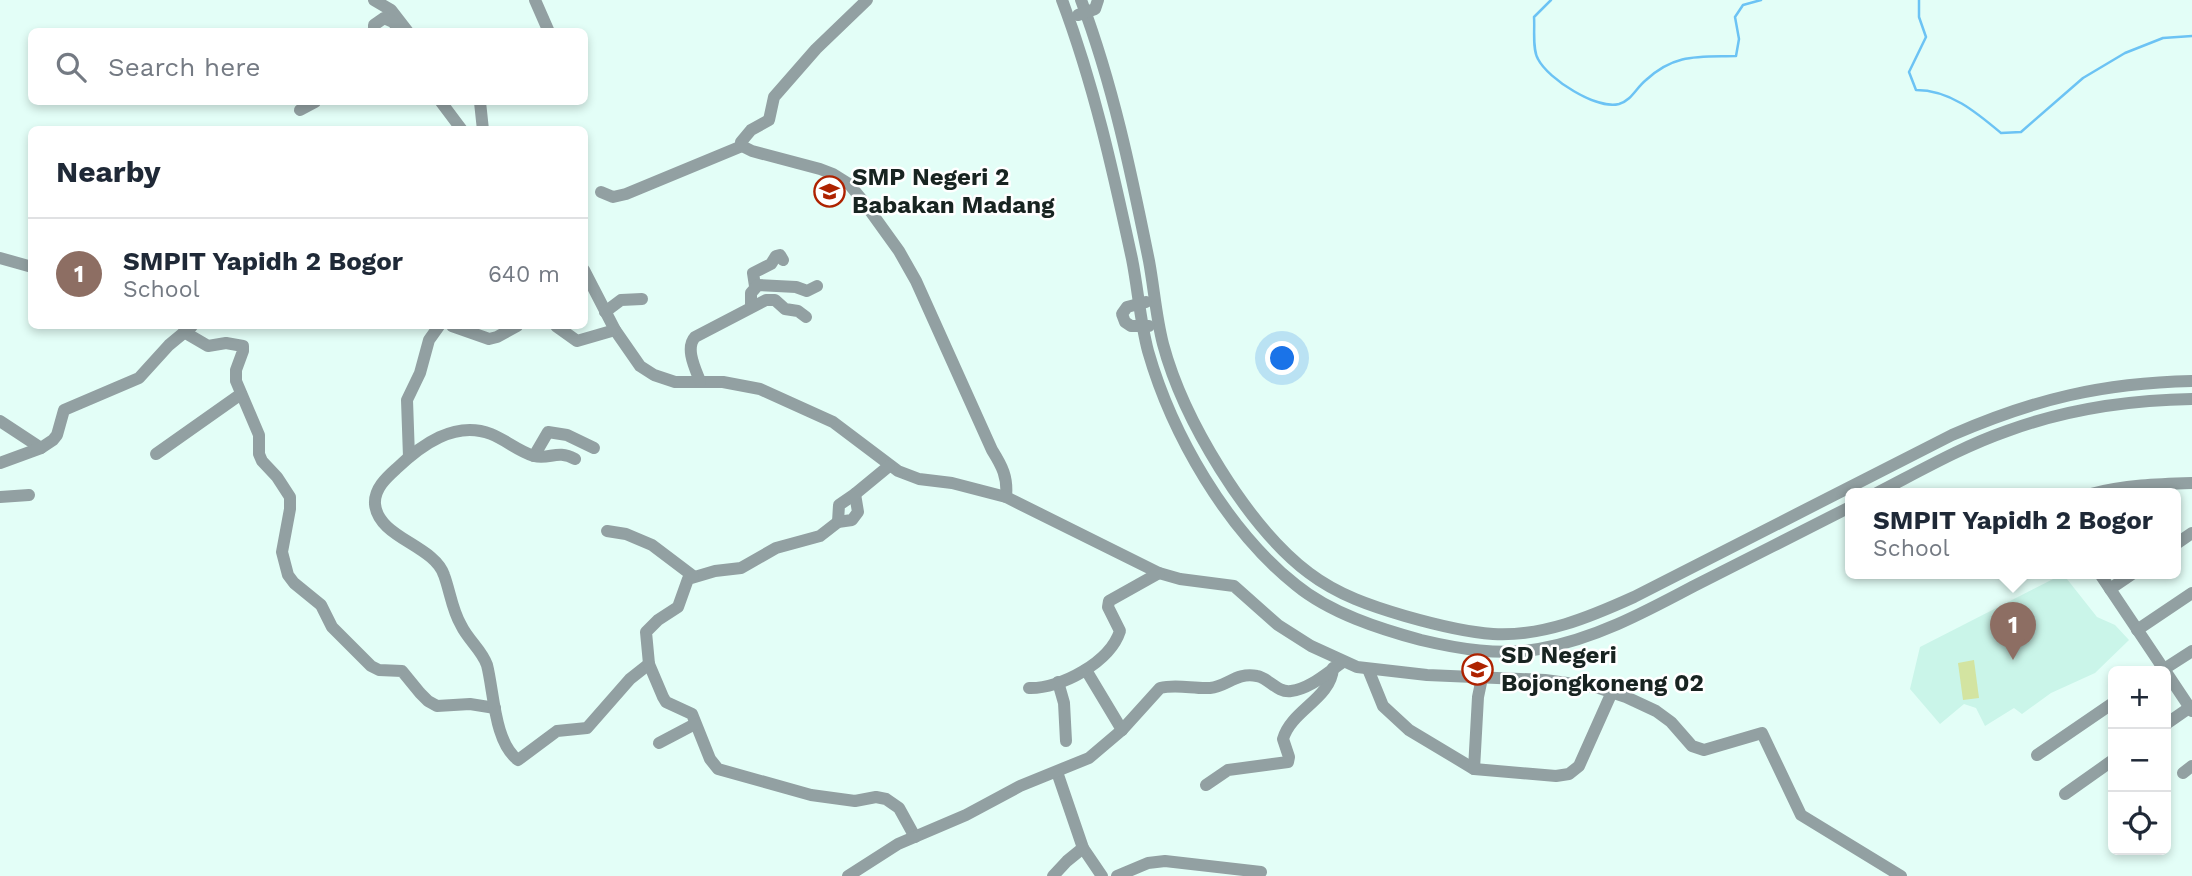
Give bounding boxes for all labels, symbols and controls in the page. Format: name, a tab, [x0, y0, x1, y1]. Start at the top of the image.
search box	[28, 28, 588, 105]
icon: search	[52, 48, 90, 86]
text: Search here	[108, 52, 260, 82]
text: Nearby	[56, 154, 161, 189]
place label: SMP Negeri 2 Babakan Madang	[852, 163, 1055, 219]
school or university icon: SMP Negeri 2 Babakan Madang	[812, 174, 846, 208]
text: SMPIT Yapidh 2 Bogor	[123, 246, 403, 276]
text: 1	[74, 261, 84, 288]
text: 640 m	[488, 261, 560, 288]
text: School	[123, 276, 200, 303]
your location	[1265, 341, 1299, 375]
popup	[1845, 488, 2181, 579]
text: SMPIT Yapidh 2 Bogor	[1873, 505, 2153, 535]
text: School	[1873, 535, 1950, 562]
pin: 1	[1990, 602, 2036, 660]
place label: SD Negeri Bojongkoneng 02	[1501, 641, 1704, 697]
school or university icon: SD Negeri Bojongkoneng 02	[1461, 652, 1495, 686]
map controls	[2108, 666, 2171, 855]
button: +	[2108, 666, 2171, 729]
button: −	[2108, 729, 2171, 792]
button: locate	[2108, 792, 2171, 855]

